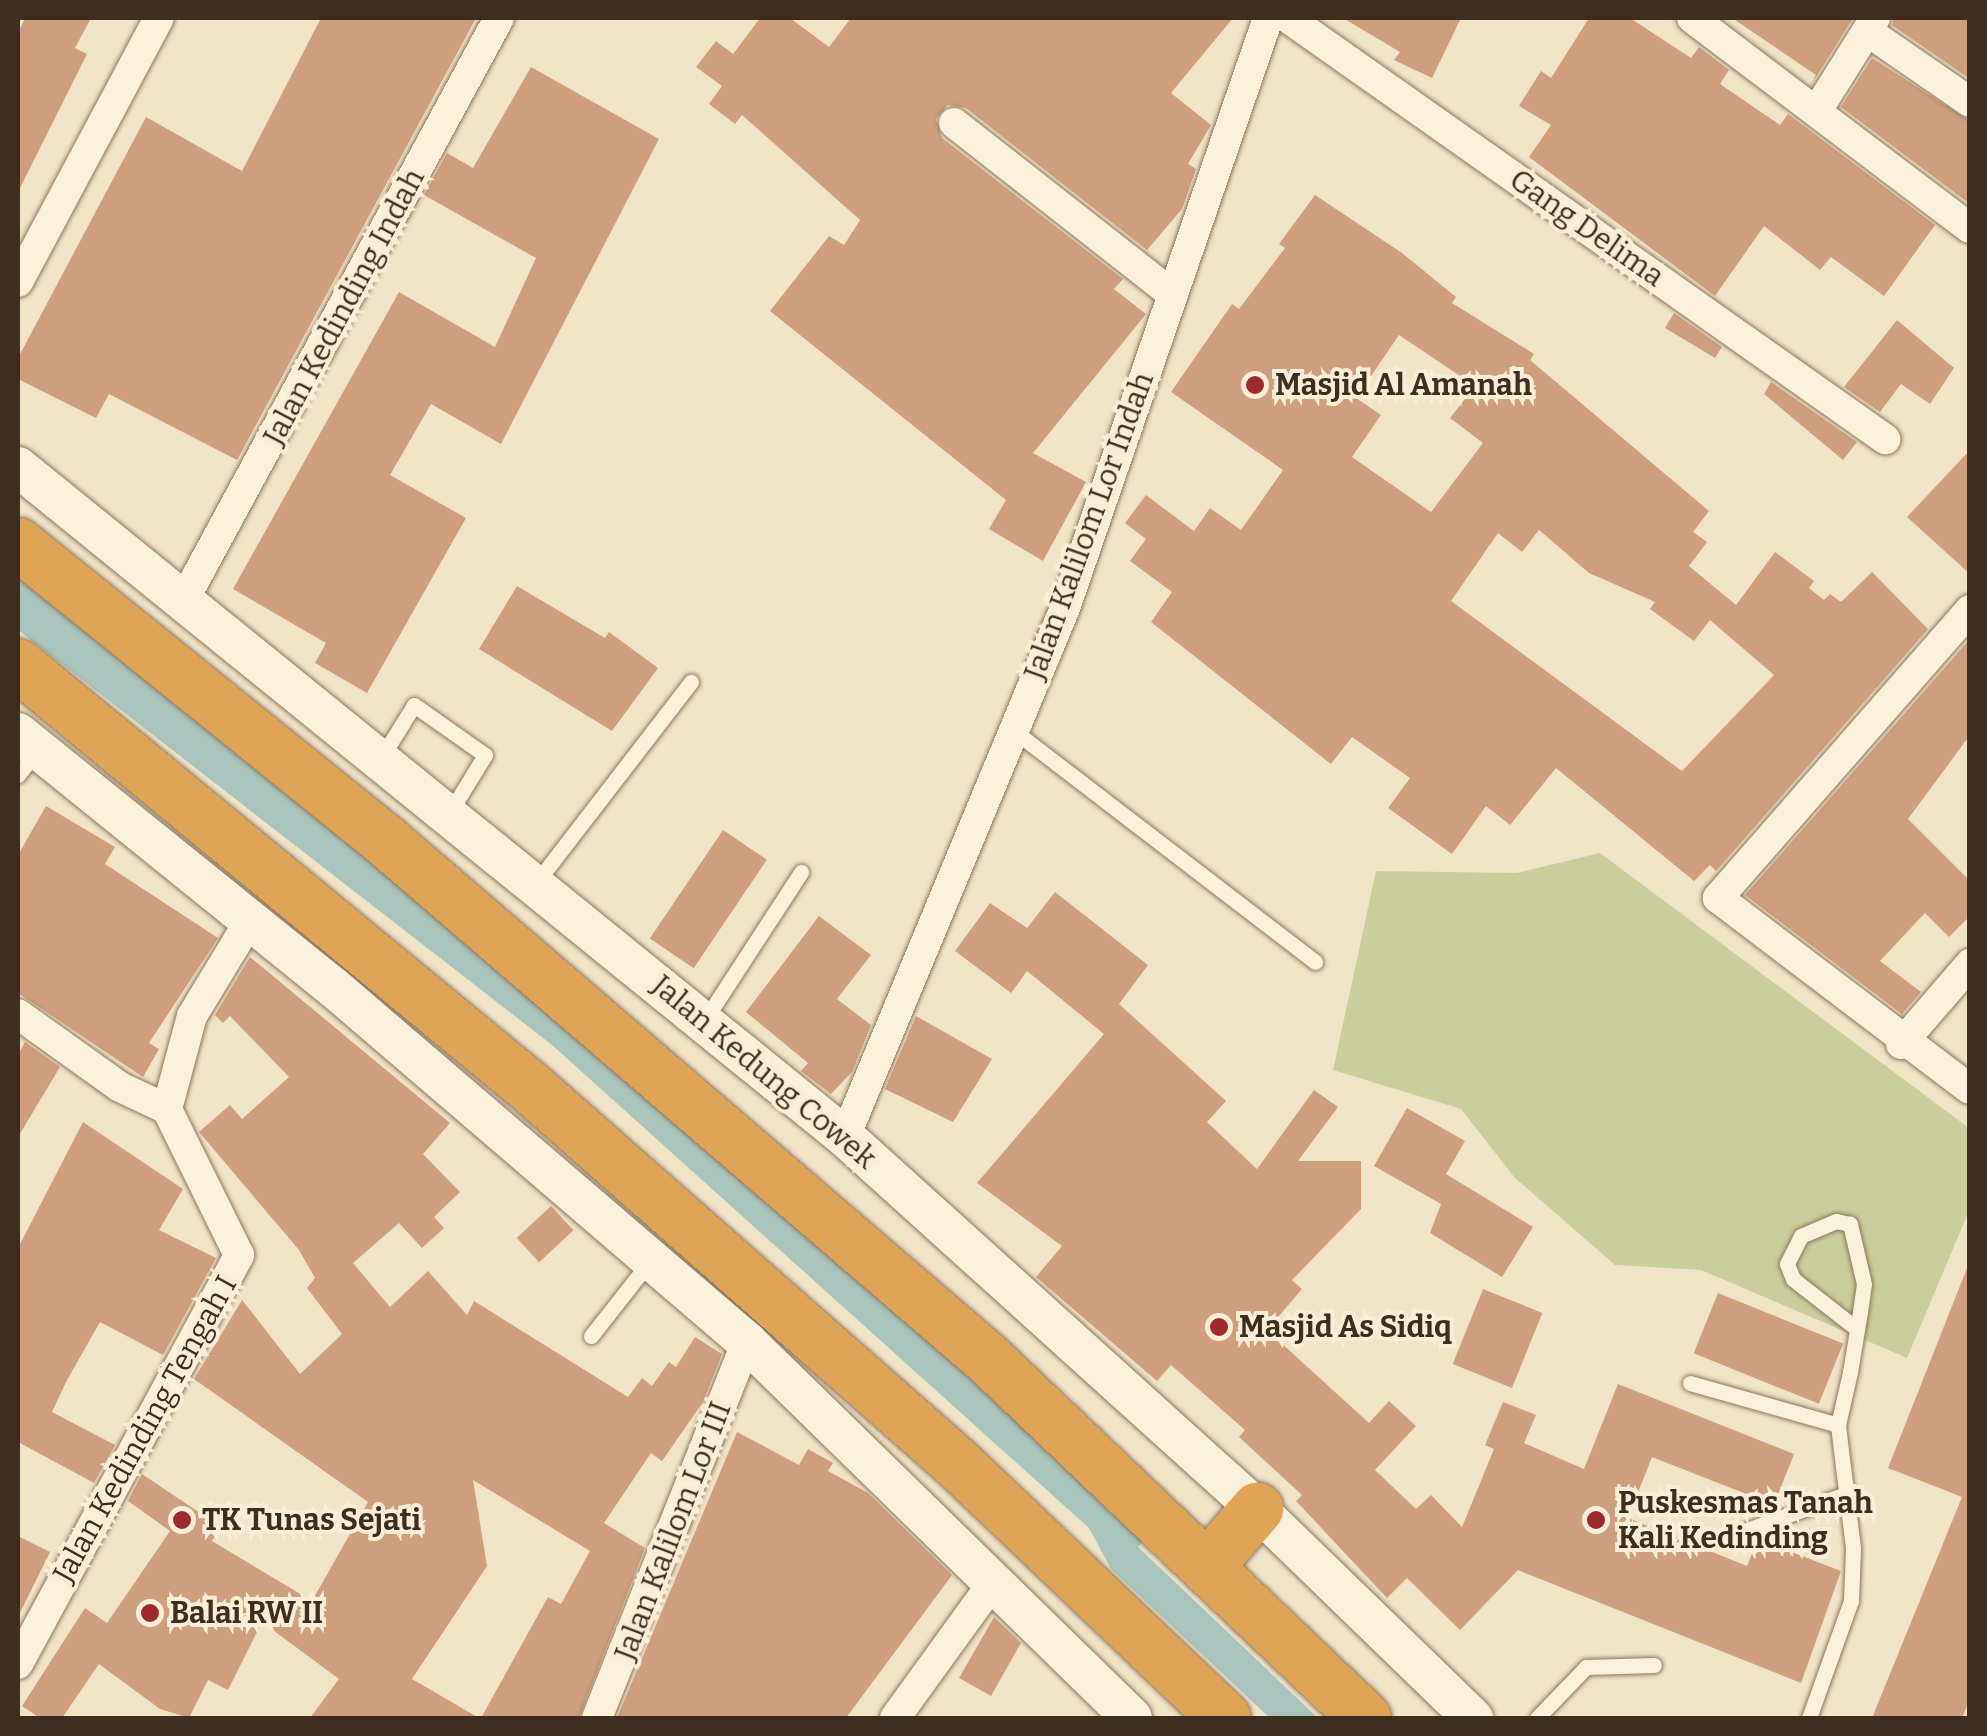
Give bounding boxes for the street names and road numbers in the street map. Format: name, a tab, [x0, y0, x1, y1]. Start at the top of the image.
street label: Gang Delima	[1503, 162, 1671, 294]
street label: Jalan Kedinding Indah	[256, 163, 432, 451]
street label: Jalan Kalilom Lor Indah	[1017, 367, 1161, 685]
street label: Jalan Kedung Cowek	[644, 968, 884, 1176]
street label: Jalan Kedinding Tengah I	[46, 1269, 244, 1589]
street label: Jalan Kalilom Lor III	[607, 1397, 739, 1665]

